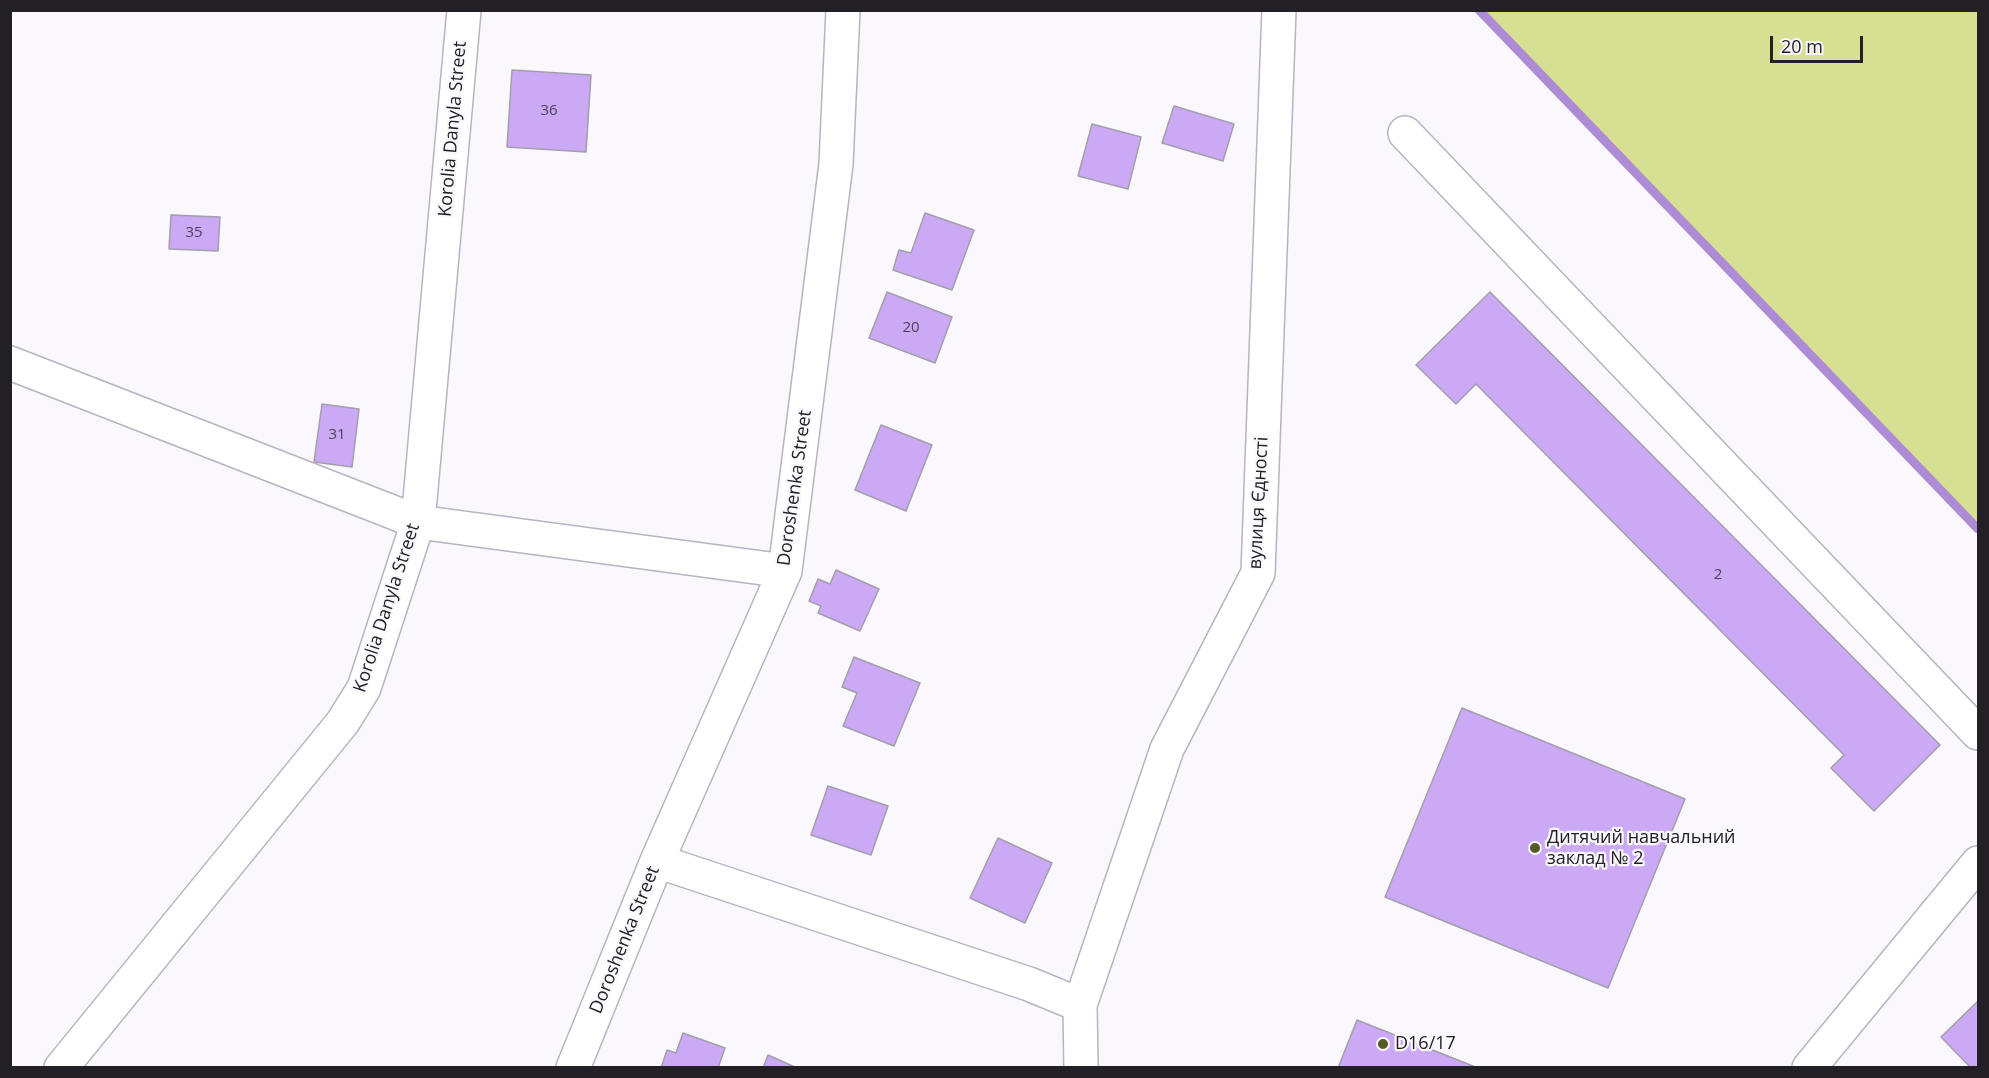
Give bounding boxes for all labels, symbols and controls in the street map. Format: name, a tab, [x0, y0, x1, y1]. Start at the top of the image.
scale bar	[1773, 24, 1866, 62]
text: 20 m	[1781, 34, 1823, 58]
street label: Korolia Danyla Street	[435, 40, 471, 218]
house number: 36	[540, 102, 558, 120]
house number: 35	[185, 224, 203, 242]
house number: 20	[902, 319, 920, 337]
street label: Doroshenka Street	[773, 409, 817, 567]
house number: 31	[328, 426, 346, 444]
street label: вулиця Єдності	[1245, 436, 1273, 570]
street label: Korolia Danyla Street	[349, 521, 425, 695]
house number: 2	[1714, 566, 1722, 584]
place label: Дитячий навчальний заклад № 2	[1547, 827, 1736, 870]
marker: Дитячий навчальний заклад № 2	[1528, 841, 1542, 855]
street label: Doroshenka Street	[586, 863, 664, 1017]
place label: D16/17	[1395, 1033, 1456, 1055]
marker: D16/17	[1376, 1037, 1390, 1051]

